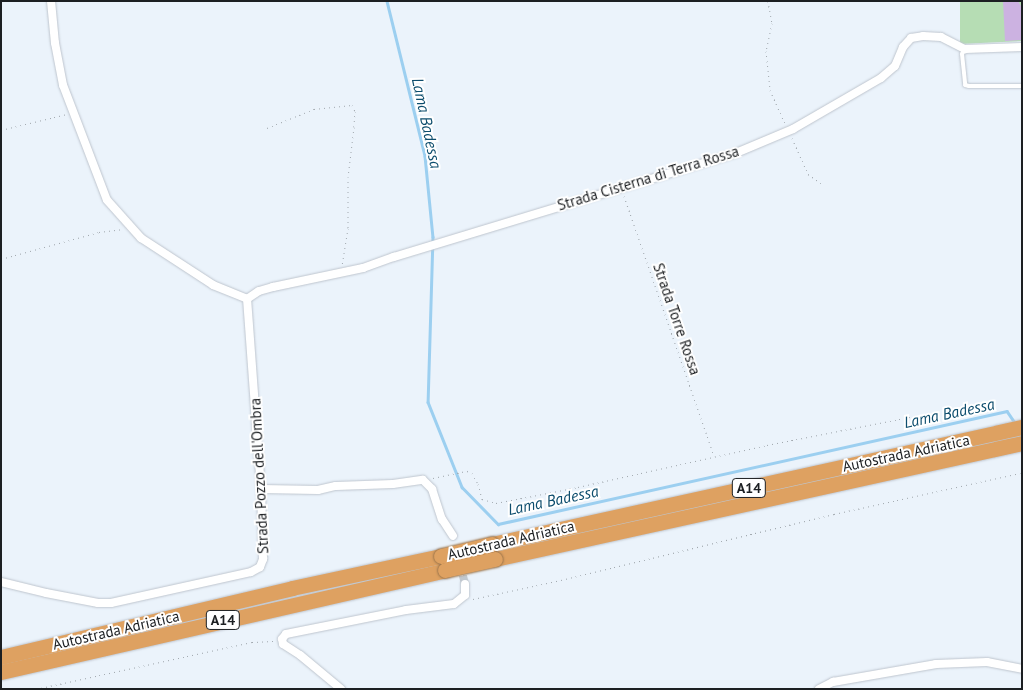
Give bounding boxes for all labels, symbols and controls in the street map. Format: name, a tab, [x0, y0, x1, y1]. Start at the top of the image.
water label: Lama Badessa	[408, 76, 446, 170]
street label: Strada Cisterna di Terra Rossa	[555, 142, 741, 214]
street label: Strada Torre Rossa	[649, 260, 705, 378]
water label: Lama Badessa	[902, 394, 996, 432]
street label: Strada Pozzo dell'Ombra	[246, 398, 272, 554]
street label: Autostrada Adriatica	[841, 431, 971, 475]
road number: A14	[732, 476, 766, 499]
water label: Lama Badessa	[506, 481, 600, 519]
street label: Autostrada Adriatica	[446, 517, 576, 563]
street label: Autostrada Adriatica	[51, 607, 181, 653]
road number: A14	[206, 608, 240, 632]

